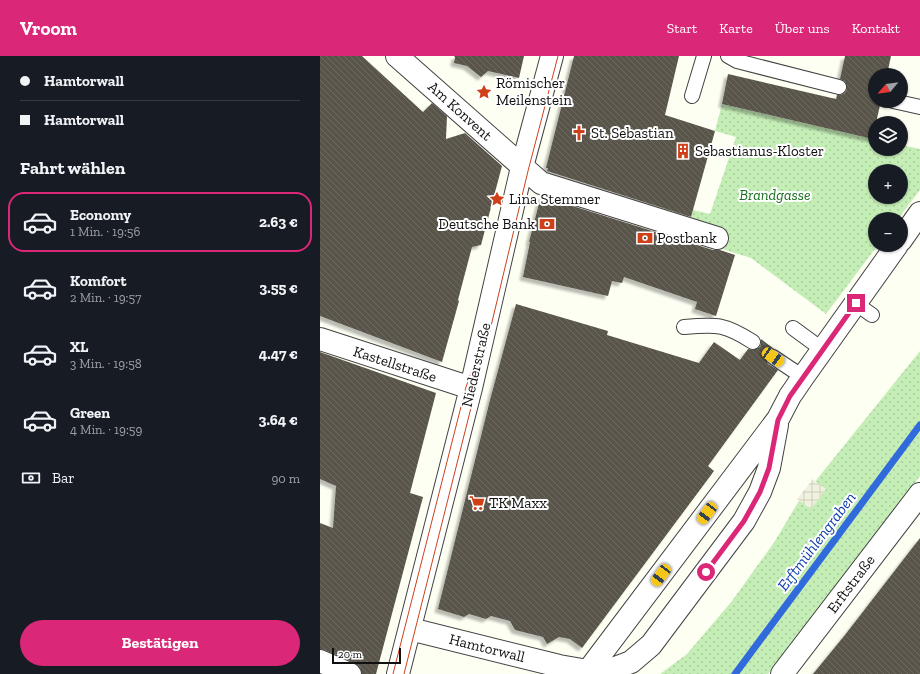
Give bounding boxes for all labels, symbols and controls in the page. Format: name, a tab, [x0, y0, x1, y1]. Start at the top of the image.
text: Vroom	[20, 17, 77, 40]
text: Start	[667, 20, 697, 37]
text: Karte	[719, 20, 753, 37]
text: Über uns	[775, 20, 830, 37]
text: Kontakt	[852, 20, 900, 37]
north arrow	[868, 68, 908, 108]
map controls	[868, 68, 908, 252]
text: Hamtorwall	[44, 72, 124, 90]
place label: Römischer Meilenstein	[496, 74, 572, 109]
street label: Am Konvent	[424, 78, 496, 145]
place icon: Römischer Meilenstein	[475, 83, 493, 101]
text: Hamtorwall	[44, 111, 124, 129]
button: layers	[868, 116, 908, 156]
church icon: St. Sebastian	[570, 124, 588, 142]
place label: St. Sebastian	[591, 124, 674, 142]
building icon: Sebastianus-Kloster	[674, 142, 692, 160]
place label: Sebastianus-Kloster	[695, 142, 824, 160]
text: Fahrt wählen	[20, 157, 125, 179]
button: +	[868, 164, 908, 204]
park label: Brandgasse	[739, 186, 811, 204]
place icon: Lina Stemmer	[488, 190, 506, 208]
place label: Lina Stemmer	[509, 190, 600, 208]
icon: car	[22, 204, 58, 240]
text: Economy	[70, 206, 131, 224]
button: −	[868, 212, 908, 252]
text: 2.63 €	[259, 213, 298, 231]
place label: Deutsche Bank	[438, 215, 535, 233]
bank icon: Deutsche Bank	[538, 215, 556, 233]
text: 1 Min. · 19:56	[70, 224, 140, 239]
bank icon: Postbank	[636, 229, 654, 247]
place label: Postbank	[657, 229, 717, 247]
icon: car	[22, 270, 58, 306]
text: Komfort	[70, 272, 126, 290]
text: 3.55 €	[259, 279, 298, 297]
text: 2 Min. · 19:57	[70, 290, 141, 305]
route end	[847, 294, 865, 312]
street label: Niederstraße	[458, 321, 494, 409]
icon: car	[22, 336, 58, 372]
text: XL	[70, 338, 88, 356]
street label: Kastellstraße	[351, 342, 439, 386]
text: 4.47 €	[259, 345, 298, 363]
car	[760, 345, 786, 369]
text: 3 Min. · 19:58	[70, 356, 142, 371]
icon: car	[22, 402, 58, 438]
text: Green	[70, 404, 110, 422]
text: 3.64 €	[259, 411, 298, 429]
text: 4 Min. · 19:59	[70, 422, 142, 437]
icon: cash	[20, 467, 42, 489]
text: Bar	[52, 469, 75, 487]
text: 90 m	[271, 471, 300, 486]
water label: Erftmühlengraben	[773, 488, 860, 594]
supermarket icon: TK Maxx	[468, 494, 486, 512]
place label: TK Maxx	[489, 494, 547, 512]
car	[695, 500, 719, 526]
street label: Erftstraße	[823, 551, 879, 617]
car	[649, 562, 673, 588]
route start	[697, 563, 715, 581]
button: Bestätigen	[20, 620, 300, 666]
street label: Hamtorwall	[447, 630, 527, 666]
scale bar	[332, 646, 401, 665]
text: 20 m	[338, 648, 362, 661]

